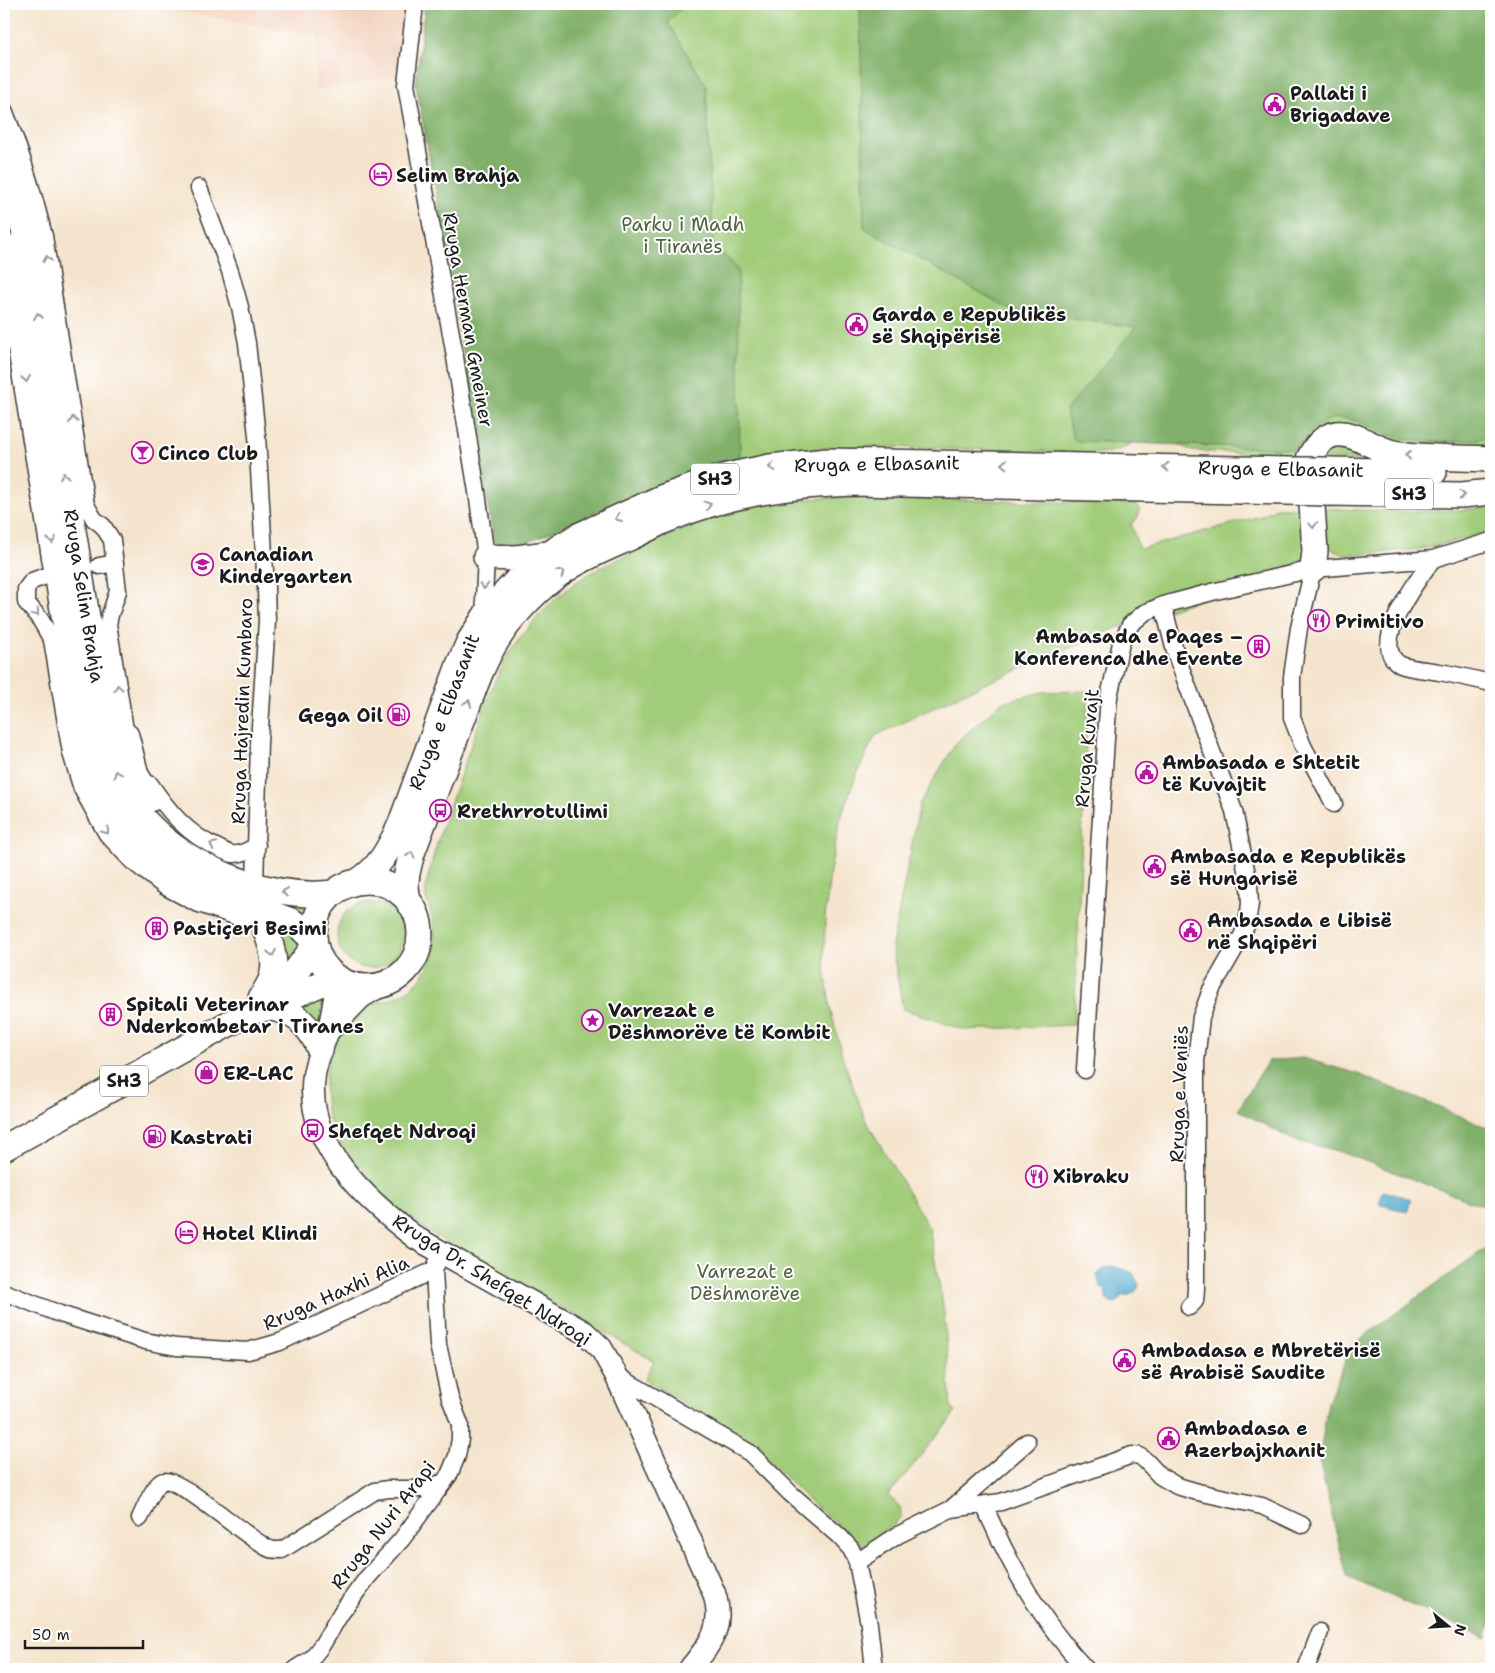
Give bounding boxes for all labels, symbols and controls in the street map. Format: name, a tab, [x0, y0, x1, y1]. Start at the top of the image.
place label: Pallati i Brigadave	[1290, 81, 1391, 128]
public building icon: Pallati i Brigadave	[1262, 92, 1286, 116]
hotel icon: Selim Brahja	[368, 163, 392, 187]
place label: Selim Brahja	[396, 163, 519, 188]
street label: Rruga Herman Gmeiner	[437, 211, 499, 429]
park label: Parku i Madh i Tiranës	[621, 212, 745, 259]
one-way arrow	[43, 255, 53, 263]
place label: Garda e Republikës së Shqipërisë	[872, 302, 1066, 349]
one-way arrow	[34, 311, 44, 320]
public building icon: Garda e Republikës së Shqipërisë	[844, 313, 868, 337]
one-way arrow	[20, 375, 30, 384]
one-way arrow	[68, 415, 79, 423]
bar icon: Cinco Club	[130, 441, 154, 465]
place label: Cinco Club	[158, 441, 258, 466]
one-way arrow	[1403, 449, 1411, 460]
street label: Rruga e Elbasanit	[794, 450, 960, 478]
street label: Rruga e Elbasanit	[1198, 455, 1364, 483]
one-way arrow	[1000, 459, 1008, 469]
one-way arrow	[767, 461, 776, 471]
one-way arrow	[1162, 462, 1170, 472]
road number: SH3	[691, 464, 739, 494]
one-way arrow	[60, 472, 70, 480]
road number: SH3	[1385, 478, 1433, 509]
one-way arrow	[1459, 489, 1467, 500]
one-way arrow	[703, 501, 711, 511]
street label: Rruga Selim Brahja	[58, 507, 110, 685]
one-way arrow	[614, 512, 623, 523]
one-way arrow	[1307, 521, 1318, 529]
one-way arrow	[46, 535, 56, 544]
place label: Canadian Kindergarten	[219, 542, 353, 589]
school or university icon: Canadian Kindergarten	[191, 553, 215, 577]
one-way arrow	[555, 570, 565, 579]
one-way arrow	[479, 582, 490, 590]
street label: Rruga Hajredin Kumbaro	[226, 597, 258, 825]
one-way arrow	[30, 608, 39, 617]
restaurant icon: Primitivo	[1307, 609, 1331, 633]
place label: Primitivo	[1335, 609, 1424, 634]
place label: Ambasada e Paqes – Konferenca dhe Evente	[1014, 624, 1243, 671]
street label: Rruga e Elbasanit	[403, 630, 485, 794]
building icon: Ambasada e Paqes – Konferenca dhe Evente	[1247, 635, 1271, 659]
one-way arrow	[114, 683, 124, 692]
street label: Rruga Kuvajt	[1069, 688, 1105, 808]
one-way arrow	[462, 699, 473, 708]
place label: Gega Oil	[298, 703, 383, 728]
fuel station icon: Gega Oil	[387, 703, 411, 727]
place label: Ambasada e Shtetit të Kuvajtit	[1162, 750, 1360, 797]
public building icon: Ambasada e Shtetit të Kuvajtit	[1134, 761, 1158, 785]
one-way arrow	[113, 770, 123, 779]
bus stop icon: Rrethrrotullimi	[429, 799, 453, 823]
place label: Rrethrrotullimi	[457, 799, 608, 824]
one-way arrow	[100, 825, 109, 835]
one-way arrow	[209, 841, 218, 851]
place label: Ambasada e Republikës së Hungarisë	[1170, 844, 1406, 891]
one-way arrow	[406, 852, 416, 860]
public building icon: Ambasada e Republikës së Hungarisë	[1142, 855, 1166, 879]
one-way arrow	[281, 888, 290, 898]
place label: Ambasada e Libisë në Shqipëri	[1207, 908, 1392, 955]
building icon: Pastiçeri Besimi	[145, 916, 169, 940]
place label: Pastiçeri Besimi	[173, 916, 327, 941]
public building icon: Ambasada e Libisë në Shqipëri	[1179, 919, 1203, 943]
one-way arrow	[266, 949, 276, 958]
place label: Spitali Veterinar Nderkombetar i Tiranes	[126, 992, 364, 1039]
place label: Varrezat e Dëshmorëve të Kombit	[608, 998, 831, 1045]
building icon: Spitali Veterinar Nderkombetar i Tiranes	[98, 1003, 122, 1027]
place icon: Varrezat e Dëshmorëve të Kombit	[580, 1009, 604, 1033]
street label: Rruga e Veniës	[1164, 1025, 1194, 1163]
shop icon: ER-LAC	[195, 1061, 219, 1085]
place label: ER-LAC	[223, 1061, 294, 1086]
road number: SH3	[100, 1066, 148, 1096]
bus stop icon: Shefqet Ndroqi	[300, 1119, 324, 1143]
place label: Shefqet Ndroqi	[328, 1119, 476, 1144]
fuel station icon: Kastrati	[142, 1125, 166, 1149]
place label: Kastrati	[170, 1125, 252, 1150]
restaurant icon: Xibraku	[1025, 1164, 1049, 1188]
place label: Xibraku	[1053, 1164, 1129, 1189]
street label: Rruga Dr. Shefqet Ndroqi	[388, 1208, 596, 1352]
hotel icon: Hotel Klindi	[174, 1221, 198, 1245]
place label: Hotel Klindi	[202, 1221, 318, 1246]
street label: Rruga Haxhi Alia	[259, 1250, 413, 1336]
park label: Varrezat e Dëshmorëve	[690, 1259, 800, 1306]
place label: Ambadasa e Mbretërisë së Arabisë Saudite	[1141, 1338, 1381, 1385]
public building icon: Ambadasa e Mbretërisë së Arabisë Saudite	[1113, 1349, 1137, 1373]
place label: Ambadasa e Azerbajxhanit	[1184, 1416, 1325, 1463]
public building icon: Ambadasa e Azerbajxhanit	[1156, 1427, 1180, 1451]
street label: Rruga Nuri Arapi	[325, 1456, 441, 1594]
north arrow	[1422, 1600, 1472, 1650]
scale bar	[25, 1618, 142, 1650]
text: N	[1450, 1622, 1471, 1638]
text: 50 m	[32, 1625, 70, 1645]

